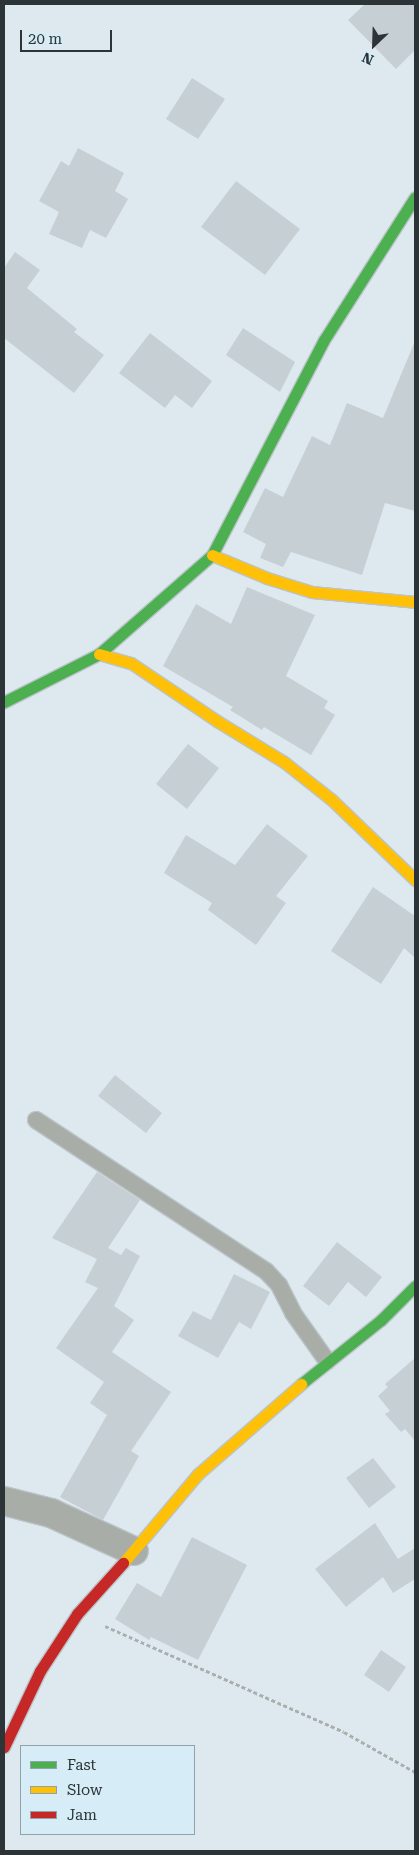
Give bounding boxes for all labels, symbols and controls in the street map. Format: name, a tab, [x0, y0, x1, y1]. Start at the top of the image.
scale bar	[22, 20, 115, 52]
north arrow	[349, 20, 399, 70]
text: 20 m	[28, 30, 62, 48]
text: N	[360, 49, 376, 68]
legend	[20, 1745, 195, 1835]
text: Fast	[67, 1756, 96, 1774]
text: Slow	[67, 1781, 102, 1799]
text: Jam	[67, 1806, 97, 1824]

